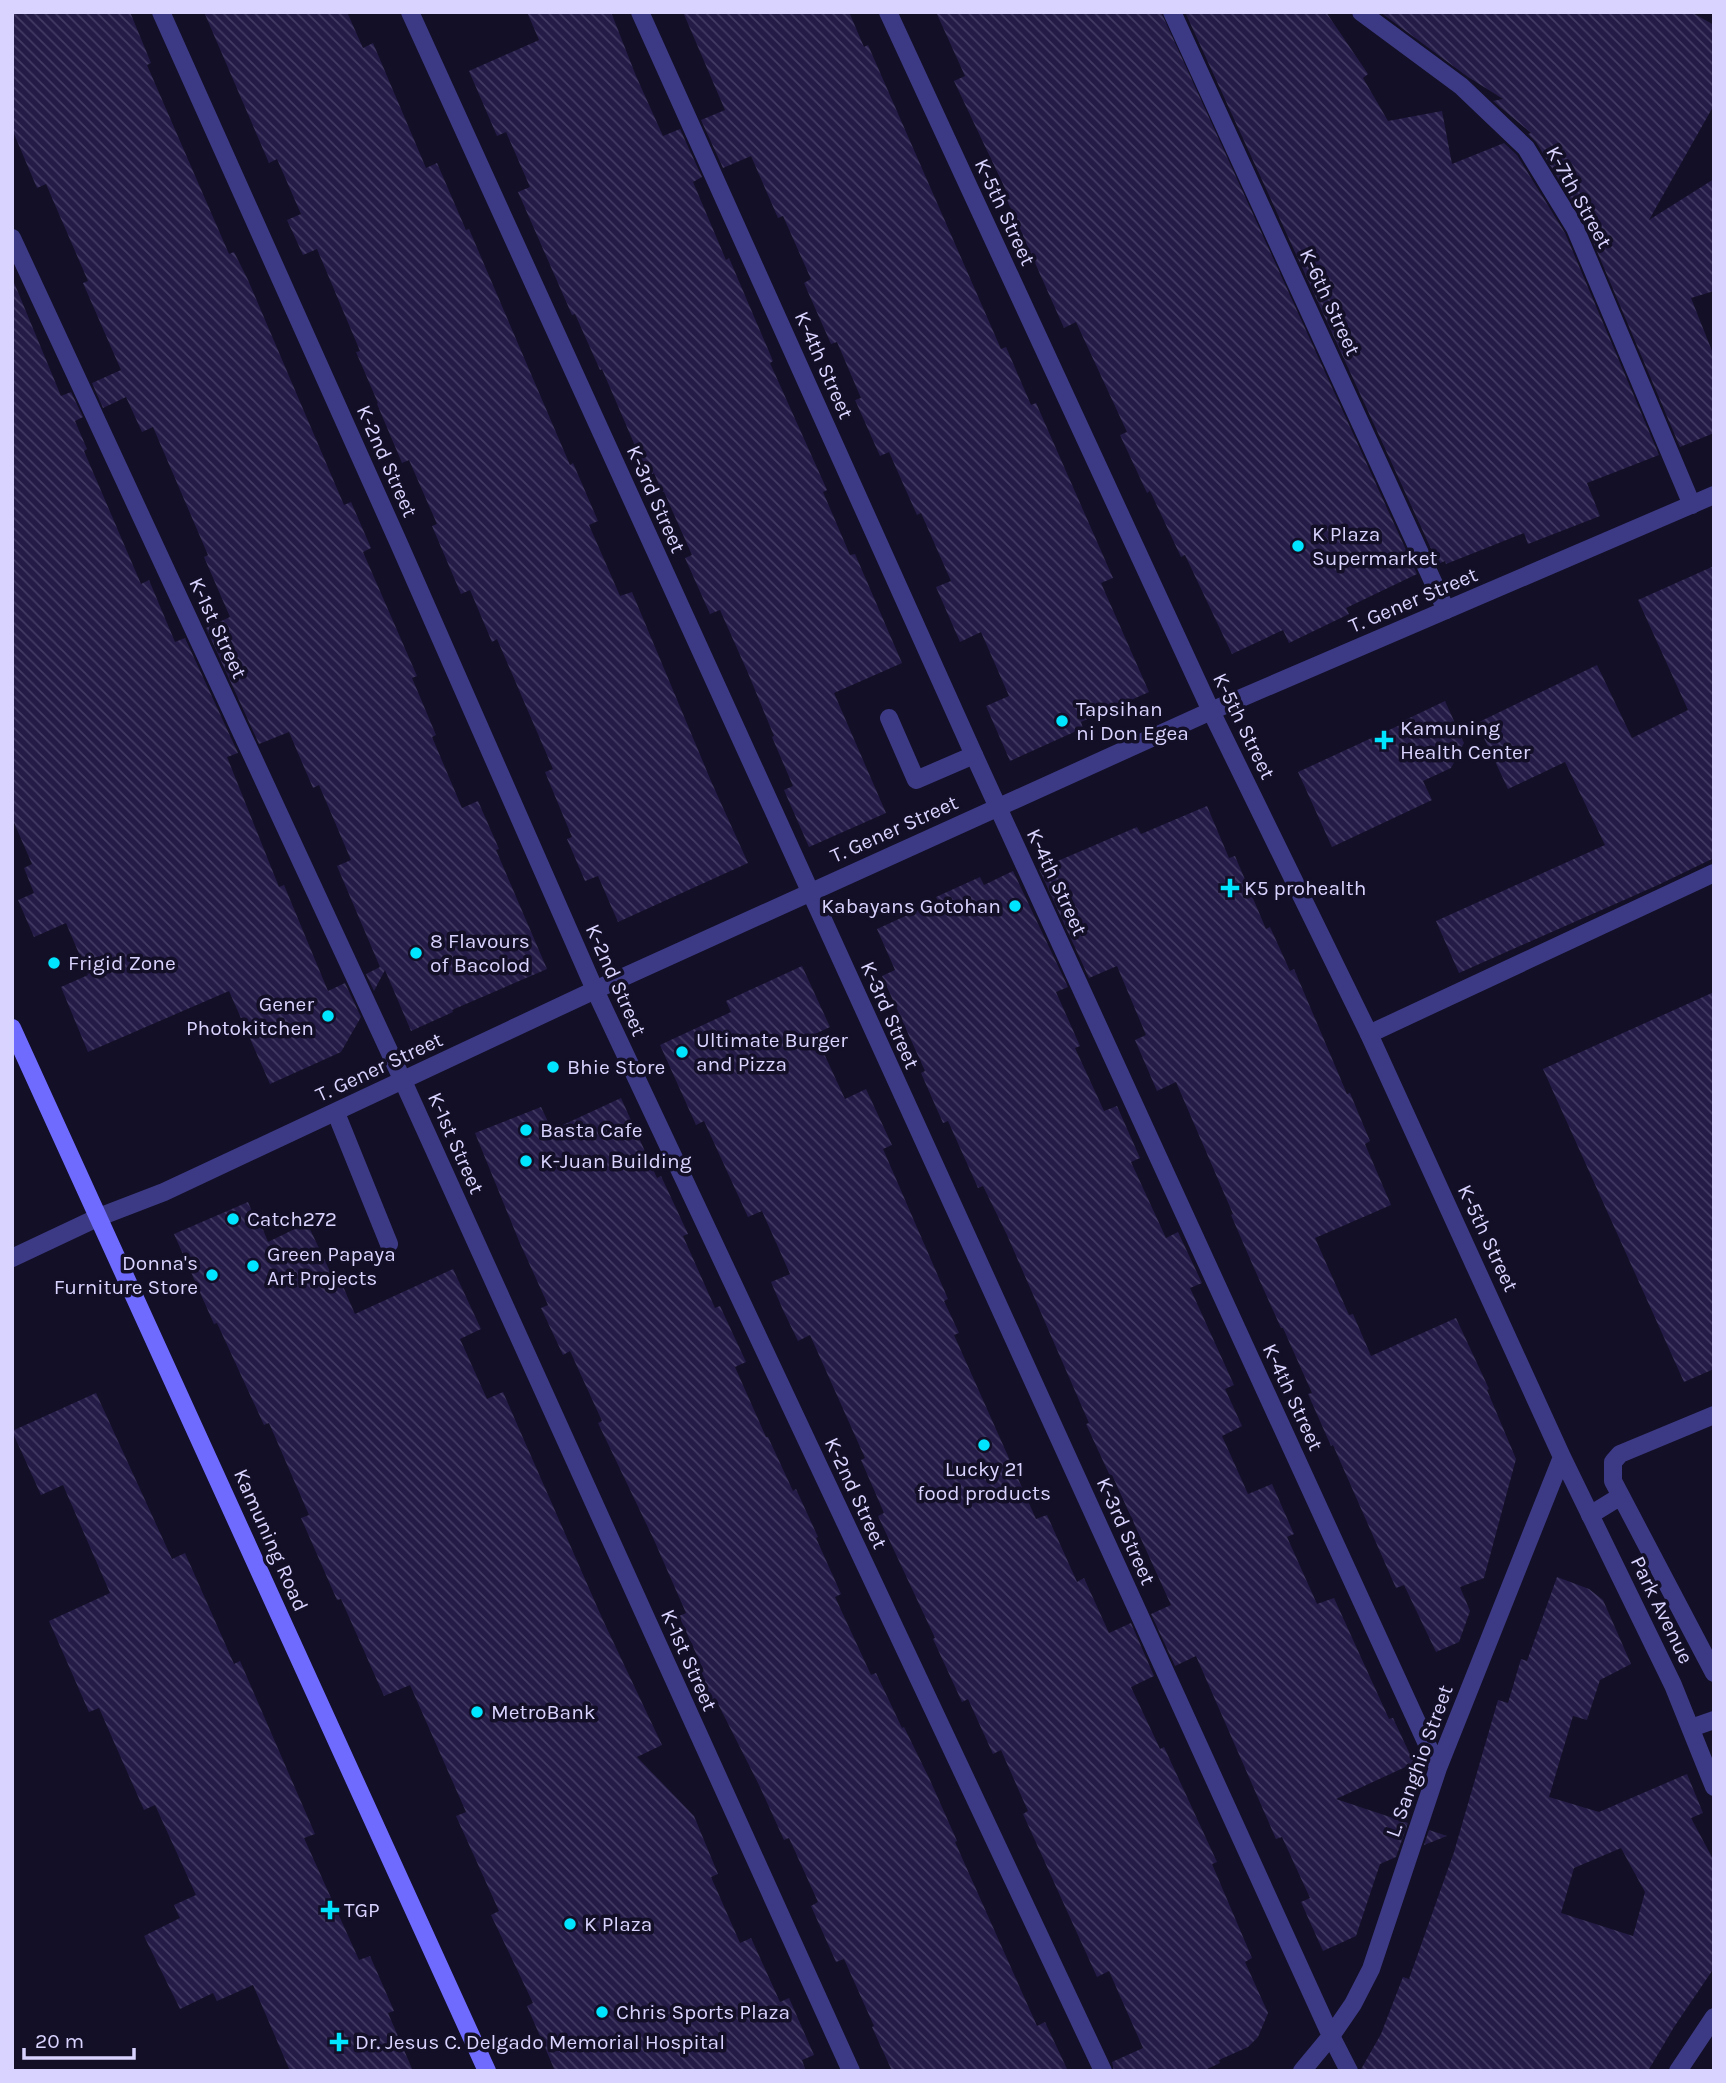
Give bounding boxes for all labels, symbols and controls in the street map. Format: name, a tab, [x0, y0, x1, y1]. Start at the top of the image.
street label: K-7th Street	[1541, 142, 1617, 252]
street label: K-5th Street	[970, 155, 1040, 269]
street label: K-6th Street	[1295, 245, 1365, 359]
street label: K-4th Street	[790, 308, 858, 423]
street label: K-2nd Street	[352, 401, 422, 521]
street label: K-3rd Street	[622, 442, 690, 557]
place label: K Plaza Supermarket	[1312, 522, 1437, 570]
marker: K Plaza Supermarket	[1290, 538, 1306, 554]
street label: T. Gener Street	[1345, 562, 1481, 638]
street label: K-1st Street	[184, 574, 252, 682]
street label: K-5th Street	[1208, 669, 1280, 783]
place label: Tapsihan ni Don Egea	[1076, 697, 1189, 745]
marker: Tapsihan ni Don Egea	[1054, 713, 1070, 729]
place label: Kamuning Health Center	[1400, 716, 1531, 764]
marker: Kamuning Health Center	[1374, 730, 1394, 750]
street label: T. Gener Street	[826, 790, 962, 868]
street label: K-4th Street	[1022, 825, 1092, 939]
place label: K5 prohealth	[1244, 876, 1366, 900]
marker: K5 prohealth	[1222, 880, 1238, 896]
place label: Kabayans Gotohan	[821, 894, 1001, 918]
marker: Kabayans Gotohan	[1007, 898, 1023, 914]
street label: K-2nd Street	[581, 920, 651, 1040]
place label: 8 Flavours of Bacolod	[430, 929, 530, 977]
marker: 8 Flavours of Bacolod	[408, 945, 424, 961]
place label: Frigid Zone	[68, 951, 176, 975]
marker: Frigid Zone	[46, 955, 62, 971]
street label: K-3rd Street	[856, 958, 924, 1073]
place label: Gener Photokitchen	[186, 992, 314, 1040]
marker: Gener Photokitchen	[320, 1008, 336, 1024]
street label: T. Gener Street	[312, 1027, 446, 1107]
place label: Ultimate Burger and Pizza	[696, 1028, 848, 1076]
marker: Ultimate Burger and Pizza	[674, 1044, 690, 1060]
place label: Bhie Store	[567, 1055, 665, 1079]
marker: Bhie Store	[545, 1059, 561, 1075]
street label: K-1st Street	[423, 1089, 489, 1198]
place label: Basta Cafe	[540, 1118, 643, 1142]
marker: Basta Cafe	[518, 1122, 534, 1138]
place label: K-Juan Building	[540, 1149, 692, 1173]
marker: K-Juan Building	[518, 1153, 534, 1169]
street label: K-5th Street	[1453, 1181, 1523, 1295]
place label: Catch272	[247, 1207, 337, 1231]
marker: Catch272	[225, 1211, 241, 1227]
place label: Green Papaya Art Projects	[267, 1242, 396, 1290]
place label: Donna's Furniture Store	[54, 1251, 198, 1299]
marker: Green Papaya Art Projects	[245, 1258, 261, 1274]
marker: Donna's Furniture Store	[204, 1267, 220, 1283]
street label: K-4th Street	[1258, 1340, 1328, 1454]
street label: K-2nd Street	[820, 1434, 892, 1553]
marker: Lucky 21 food products	[976, 1437, 992, 1453]
place label: Lucky 21 food products	[917, 1457, 1051, 1505]
street label: Kamuning Road	[229, 1465, 313, 1615]
street label: K-3rd Street	[1092, 1474, 1160, 1589]
street label: Park Avenue	[1626, 1552, 1698, 1668]
street label: K-1st Street	[656, 1606, 722, 1715]
street label: L. Sanghio Street	[1380, 1681, 1458, 1840]
place label: MetroBank	[491, 1700, 596, 1724]
marker: MetroBank	[469, 1704, 485, 1720]
place label: TGP	[344, 1898, 380, 1922]
marker: TGP	[322, 1902, 338, 1918]
place label: K Plaza	[584, 1912, 652, 1936]
marker: K Plaza	[562, 1916, 578, 1932]
place label: Chris Sports Plaza	[616, 2000, 790, 2024]
marker: Chris Sports Plaza	[594, 2004, 610, 2020]
scale bar	[24, 2016, 135, 2060]
text: 20 m	[35, 2029, 84, 2053]
place label: Dr. Jesus C. Delgado Memorial Hospital	[355, 2030, 725, 2054]
marker: Dr. Jesus C. Delgado Memorial Hospital	[329, 2032, 349, 2052]

